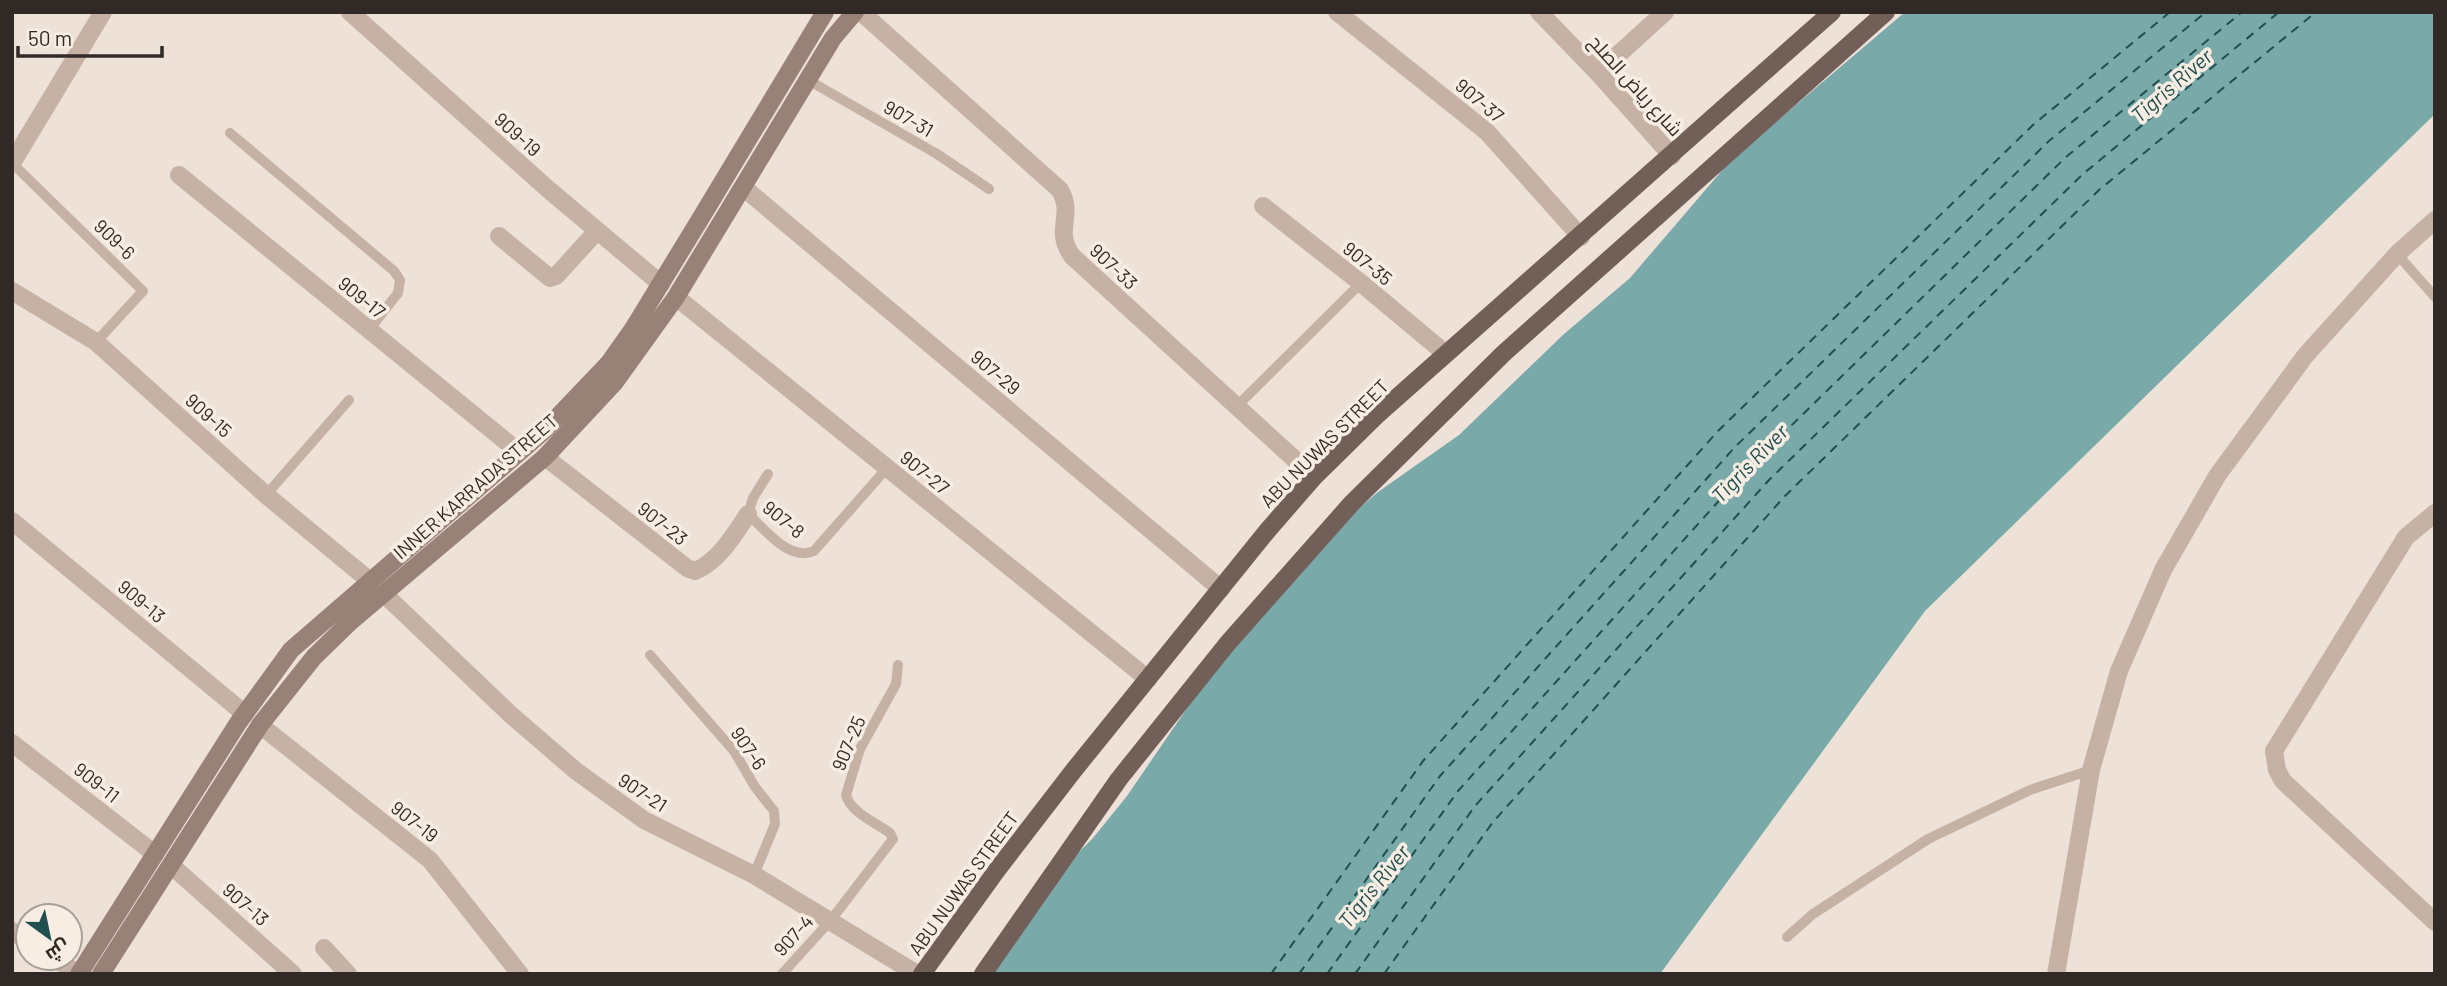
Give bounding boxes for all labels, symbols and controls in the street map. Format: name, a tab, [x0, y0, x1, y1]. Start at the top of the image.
scale bar	[18, 14, 161, 58]
text: 50 m	[28, 25, 72, 50]
street label: شارع رياض الصلح	[1582, 30, 1688, 142]
water label: Tigris River	[2125, 43, 2217, 127]
street label: 907-37	[1451, 73, 1509, 127]
street label: 907-31	[880, 95, 938, 141]
street label: 909-19	[490, 107, 546, 161]
street label: 909-6	[90, 214, 140, 264]
street label: 907-35	[1339, 236, 1397, 290]
street label: 907-33	[1085, 238, 1143, 294]
street label: 909-17	[334, 271, 390, 323]
street label: 907-29	[967, 345, 1025, 399]
street label: ABU NUWAS STREET	[1255, 374, 1393, 512]
street label: 909-15	[181, 388, 237, 442]
street label: INNER KARRADA STREET	[388, 409, 562, 563]
water label: Tigris River	[1706, 418, 1793, 507]
street label: 907-27	[896, 445, 954, 499]
street label: 907-8	[758, 495, 810, 543]
street label: 907-23	[633, 496, 693, 550]
street label: 909-13	[114, 575, 170, 627]
street label: 907-25	[826, 712, 870, 774]
street label: 907-6	[726, 722, 772, 774]
street label: 909-11	[70, 757, 124, 807]
street label: 907-21	[614, 768, 672, 816]
street label: 907-19	[387, 795, 443, 847]
street label: ABU NUWAS STREET	[903, 807, 1023, 959]
water label: Tigris River	[1332, 839, 1414, 932]
street label: 907-13	[218, 878, 274, 930]
north arrow	[14, 902, 84, 972]
street label: 907-4	[768, 910, 818, 960]
text: ش	[41, 935, 75, 968]

